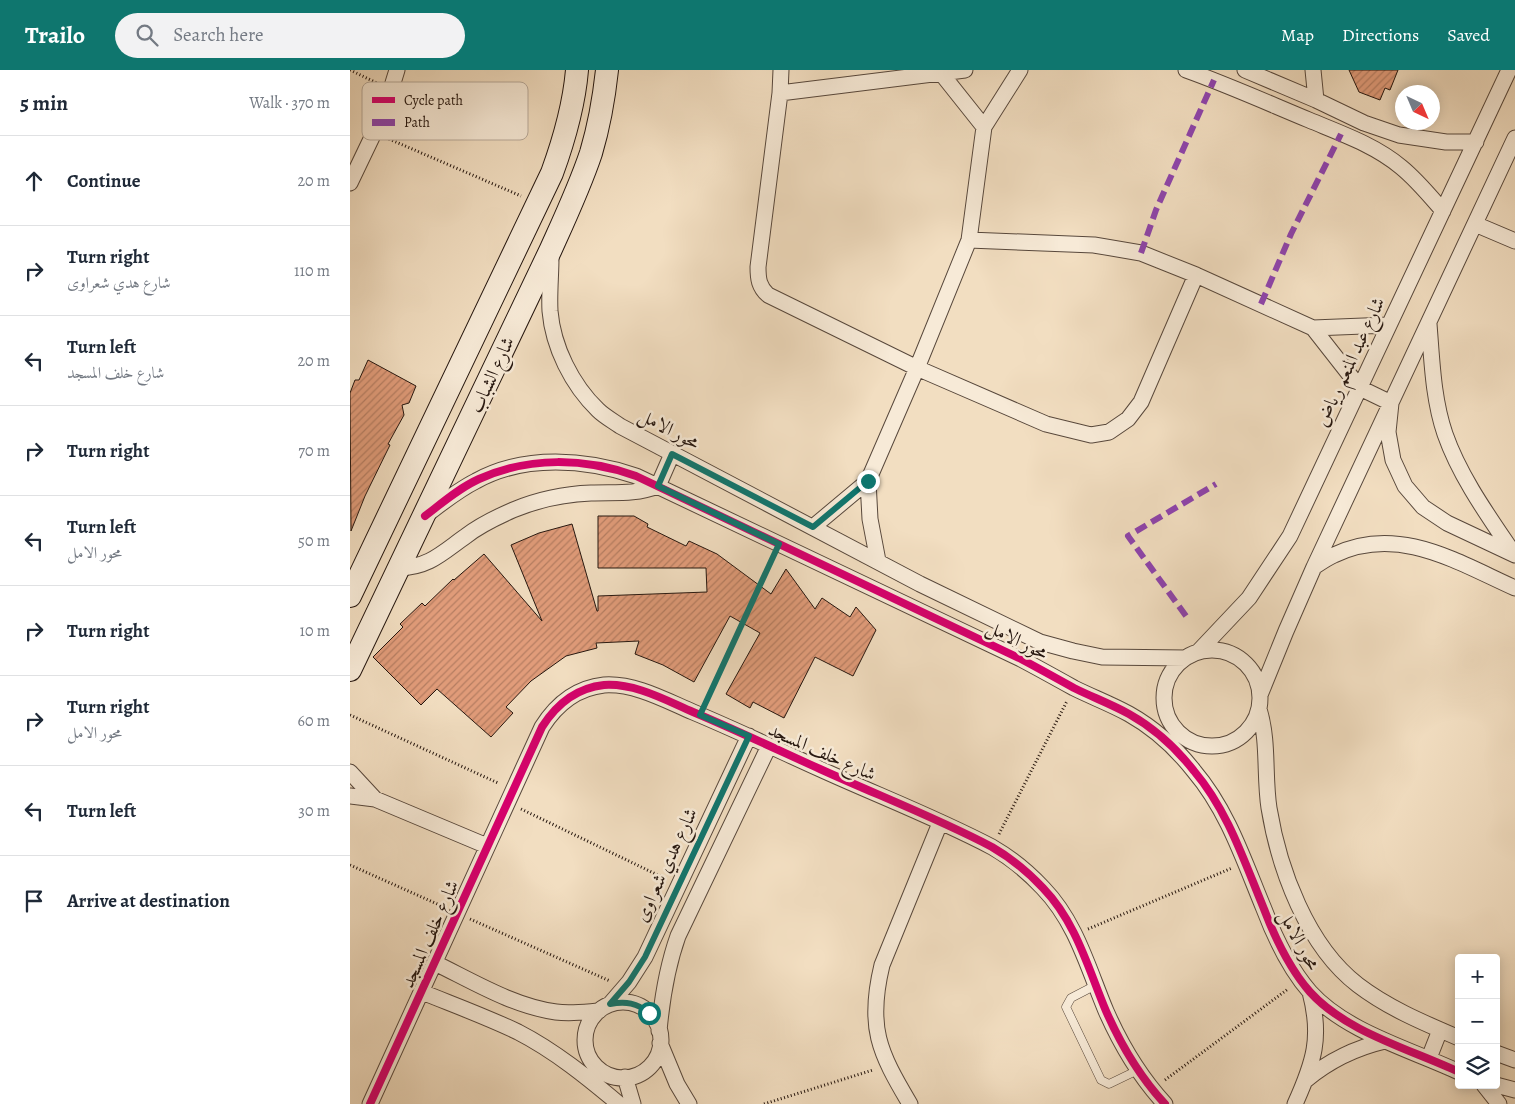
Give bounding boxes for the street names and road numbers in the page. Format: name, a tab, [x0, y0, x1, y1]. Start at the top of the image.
street label: شارع عبد المنعم رياض	[1309, 293, 1396, 433]
street label: شارع الشباب	[463, 333, 523, 418]
street label: محور الامل	[634, 402, 704, 456]
street label: محور الامل	[982, 614, 1053, 666]
street label: شارع خلف المسجد	[763, 717, 880, 789]
street label: شارع هدي شعراوى	[628, 804, 706, 927]
street label: شارع خلف المسجد	[395, 876, 467, 993]
street label: محور الامل	[1272, 905, 1326, 975]

